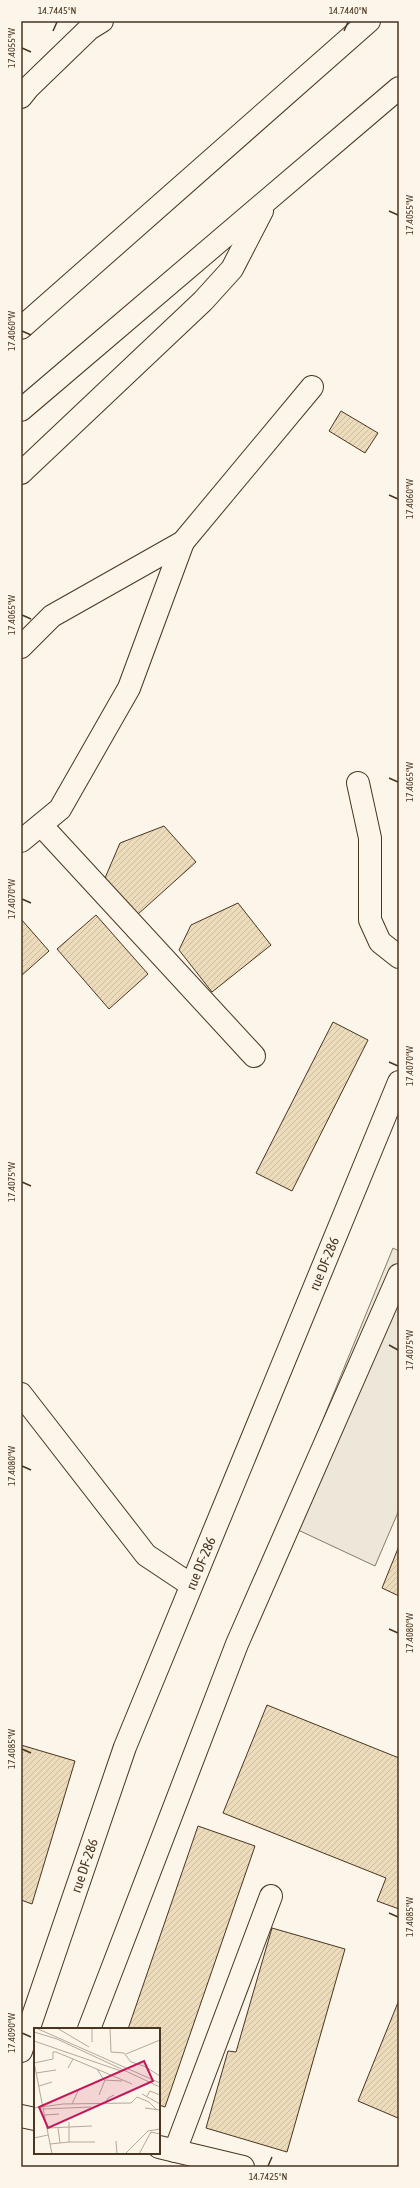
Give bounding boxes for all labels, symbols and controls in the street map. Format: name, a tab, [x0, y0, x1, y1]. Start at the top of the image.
text: 14.7445°N	[38, 5, 76, 16]
text: 14.7440°N	[329, 5, 367, 16]
text: 17.4055°W	[6, 27, 17, 68]
text: 17.4055°W	[404, 194, 415, 235]
text: 17.4060°W	[6, 310, 17, 351]
text: 17.4060°W	[404, 478, 415, 519]
text: 17.4065°W	[6, 594, 17, 635]
text: 17.4065°W	[404, 761, 415, 802]
text: 17.4070°W	[6, 878, 17, 919]
text: 17.4070°W	[404, 1045, 415, 1086]
text: 17.4075°W	[6, 1161, 17, 1202]
street label: rue DF-286	[306, 1234, 342, 1293]
text: 17.4075°W	[404, 1329, 415, 1370]
text: 17.4080°W	[6, 1445, 17, 1486]
street label: rue DF-286	[183, 1534, 219, 1592]
text: 17.4080°W	[404, 1612, 415, 1653]
text: 17.4085°W	[6, 1728, 17, 1769]
street label: rue DF-286	[68, 1836, 101, 1895]
text: 17.4085°W	[404, 1896, 415, 1937]
text: 17.4090°W	[6, 2012, 17, 2053]
inset map	[34, 2028, 160, 2154]
text: 14.7425°N	[249, 2171, 287, 2182]

